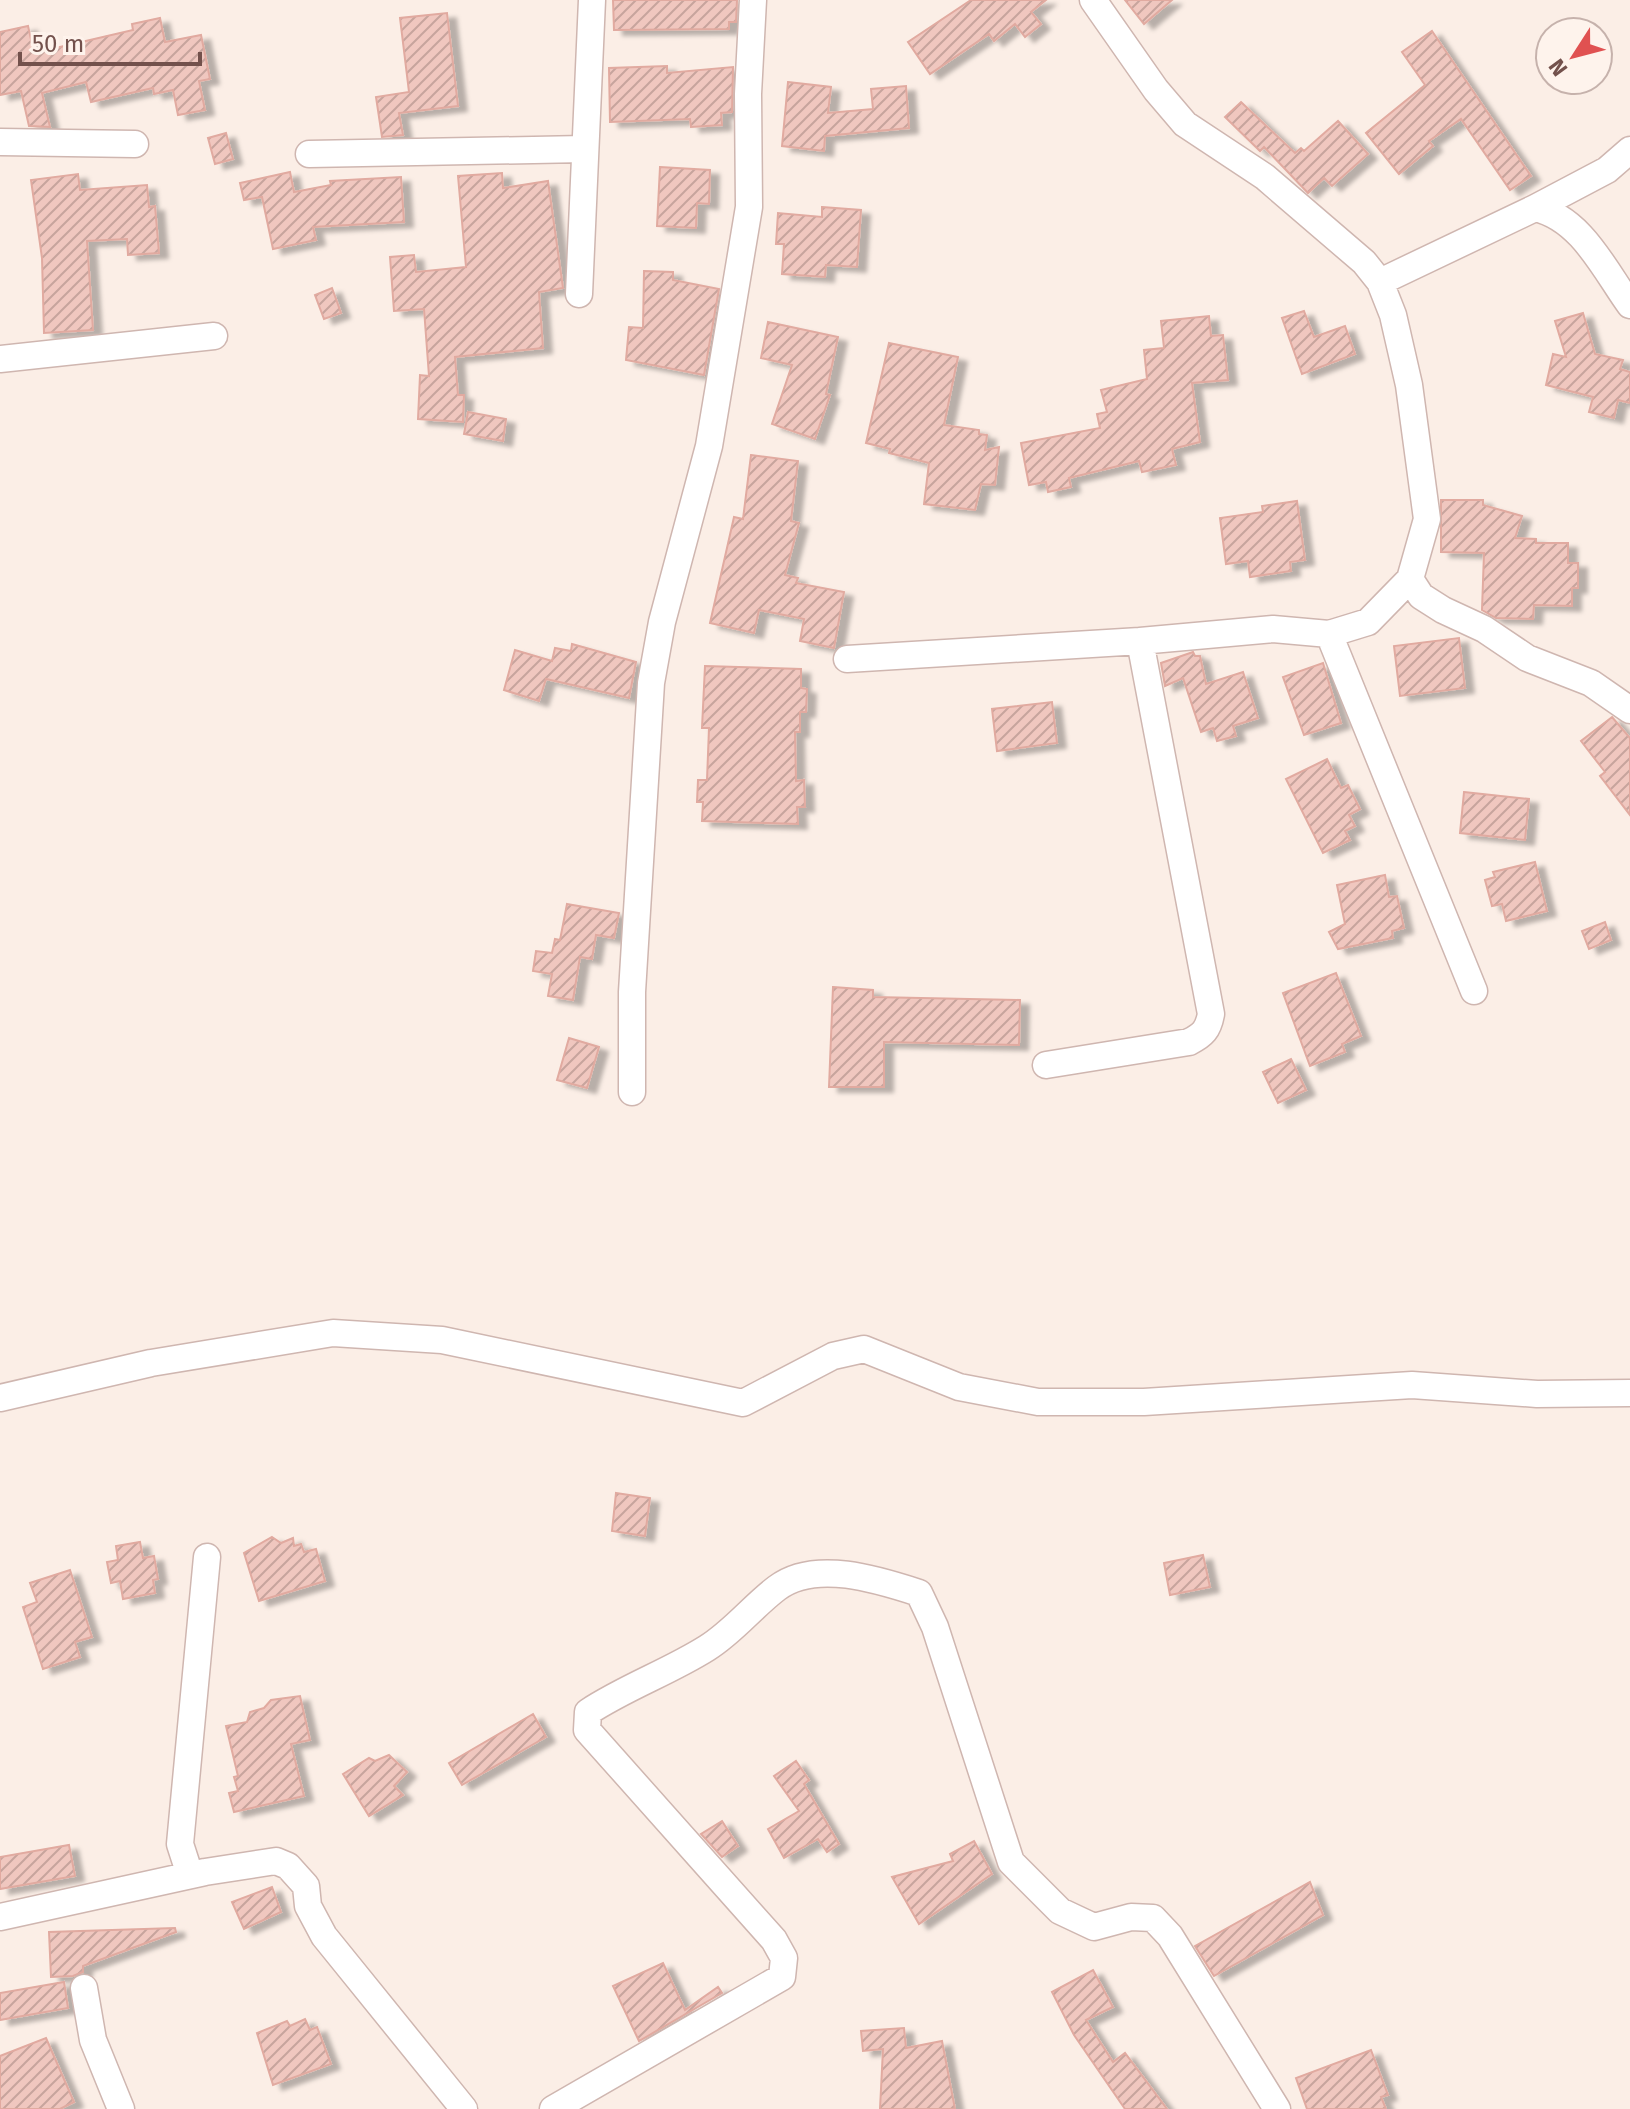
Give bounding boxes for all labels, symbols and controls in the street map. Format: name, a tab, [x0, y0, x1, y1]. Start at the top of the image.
scale bar	[20, 16, 200, 66]
north arrow	[1534, 16, 1614, 96]
text: 50 m	[32, 30, 84, 58]
text: N	[1543, 54, 1573, 81]

